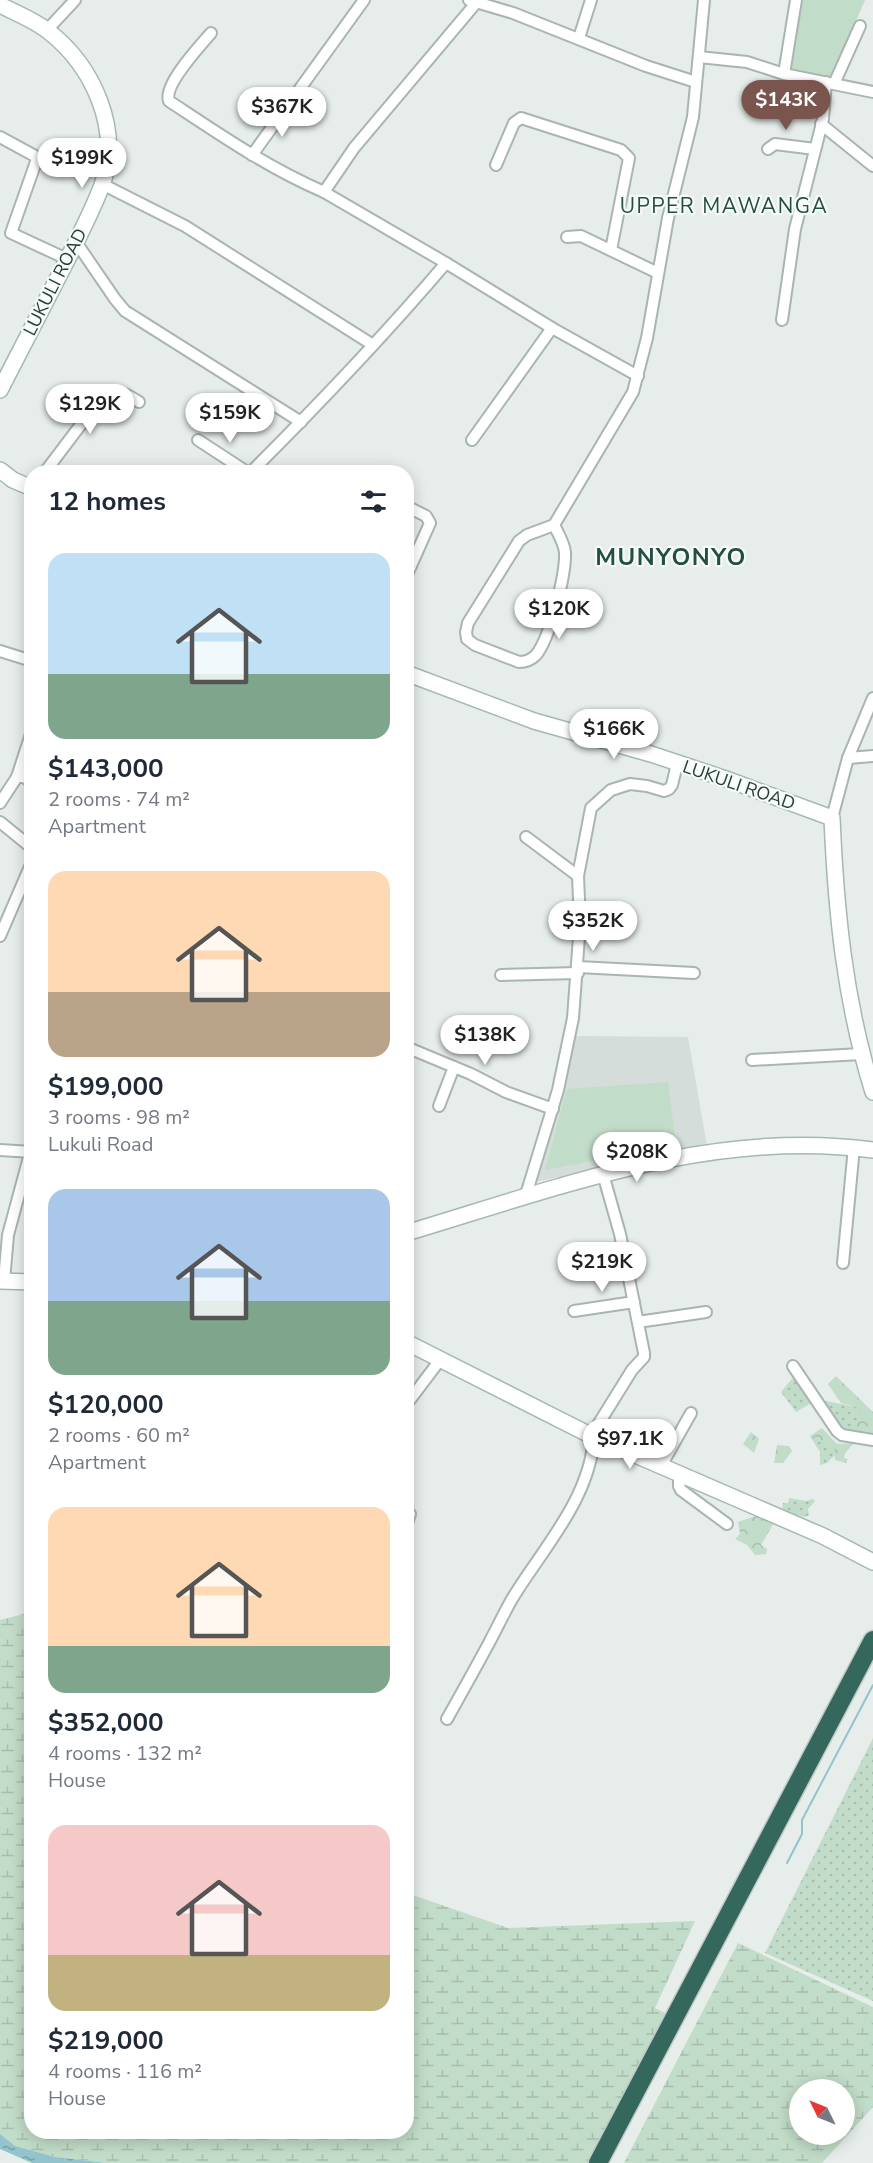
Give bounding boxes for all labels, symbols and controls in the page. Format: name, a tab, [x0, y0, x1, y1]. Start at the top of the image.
pin: $143K	[744, 80, 828, 131]
text: $143K	[755, 86, 817, 113]
pin: $367K	[240, 87, 324, 138]
text: $367K	[251, 93, 313, 120]
pin: $199K	[40, 138, 124, 189]
text: $199K	[51, 144, 113, 171]
district label: UPPER MAWANGA	[620, 192, 828, 220]
street label: LUKULI ROAD	[18, 224, 92, 340]
pin: $129K	[48, 384, 132, 435]
text: $129K	[59, 390, 121, 417]
pin: $159K	[188, 393, 272, 444]
text: $159K	[199, 399, 261, 426]
text: 12 homes	[48, 484, 166, 519]
icon: filters	[357, 485, 390, 518]
district label: MUNYONYO	[595, 541, 747, 573]
pin: $120K	[517, 589, 601, 640]
icon: home	[165, 592, 273, 700]
text: $120K	[528, 595, 590, 622]
pin: $166K	[572, 709, 656, 760]
text: $166K	[583, 715, 645, 742]
text: $143,000	[48, 751, 164, 786]
street label: LUKULI ROAD	[679, 755, 799, 815]
text: 2 rooms · 74 m²	[48, 786, 190, 813]
text: Apartment	[48, 813, 146, 840]
pin: $352K	[551, 901, 635, 952]
text: $352K	[562, 907, 624, 934]
icon: home	[165, 910, 273, 1018]
pin: $138K	[443, 1015, 527, 1066]
text: $138K	[454, 1021, 516, 1048]
text: $199,000	[48, 1069, 164, 1104]
text: 3 rooms · 98 m²	[48, 1104, 190, 1131]
text: Lukuli Road	[48, 1131, 153, 1158]
pin: $208K	[595, 1132, 679, 1183]
text: $208K	[606, 1138, 668, 1165]
icon: home	[165, 1228, 273, 1336]
pin: $219K	[560, 1242, 644, 1293]
text: $219K	[571, 1248, 633, 1275]
text: $120,000	[48, 1387, 164, 1422]
pin: $97.1K	[581, 1419, 679, 1470]
text: 2 rooms · 60 m²	[48, 1422, 190, 1449]
text: $97.1K	[597, 1425, 663, 1452]
text: Apartment	[48, 1449, 146, 1476]
icon: home	[165, 1546, 273, 1654]
text: $352,000	[48, 1705, 164, 1740]
text: 4 rooms · 132 m²	[48, 1740, 202, 1767]
text: House	[48, 1767, 106, 1794]
icon: home	[165, 1864, 273, 1972]
text: $219,000	[48, 2023, 164, 2058]
text: 4 rooms · 116 m²	[48, 2058, 202, 2085]
north arrow	[789, 2079, 855, 2145]
map controls	[789, 2079, 855, 2145]
text: House	[48, 2085, 106, 2112]

